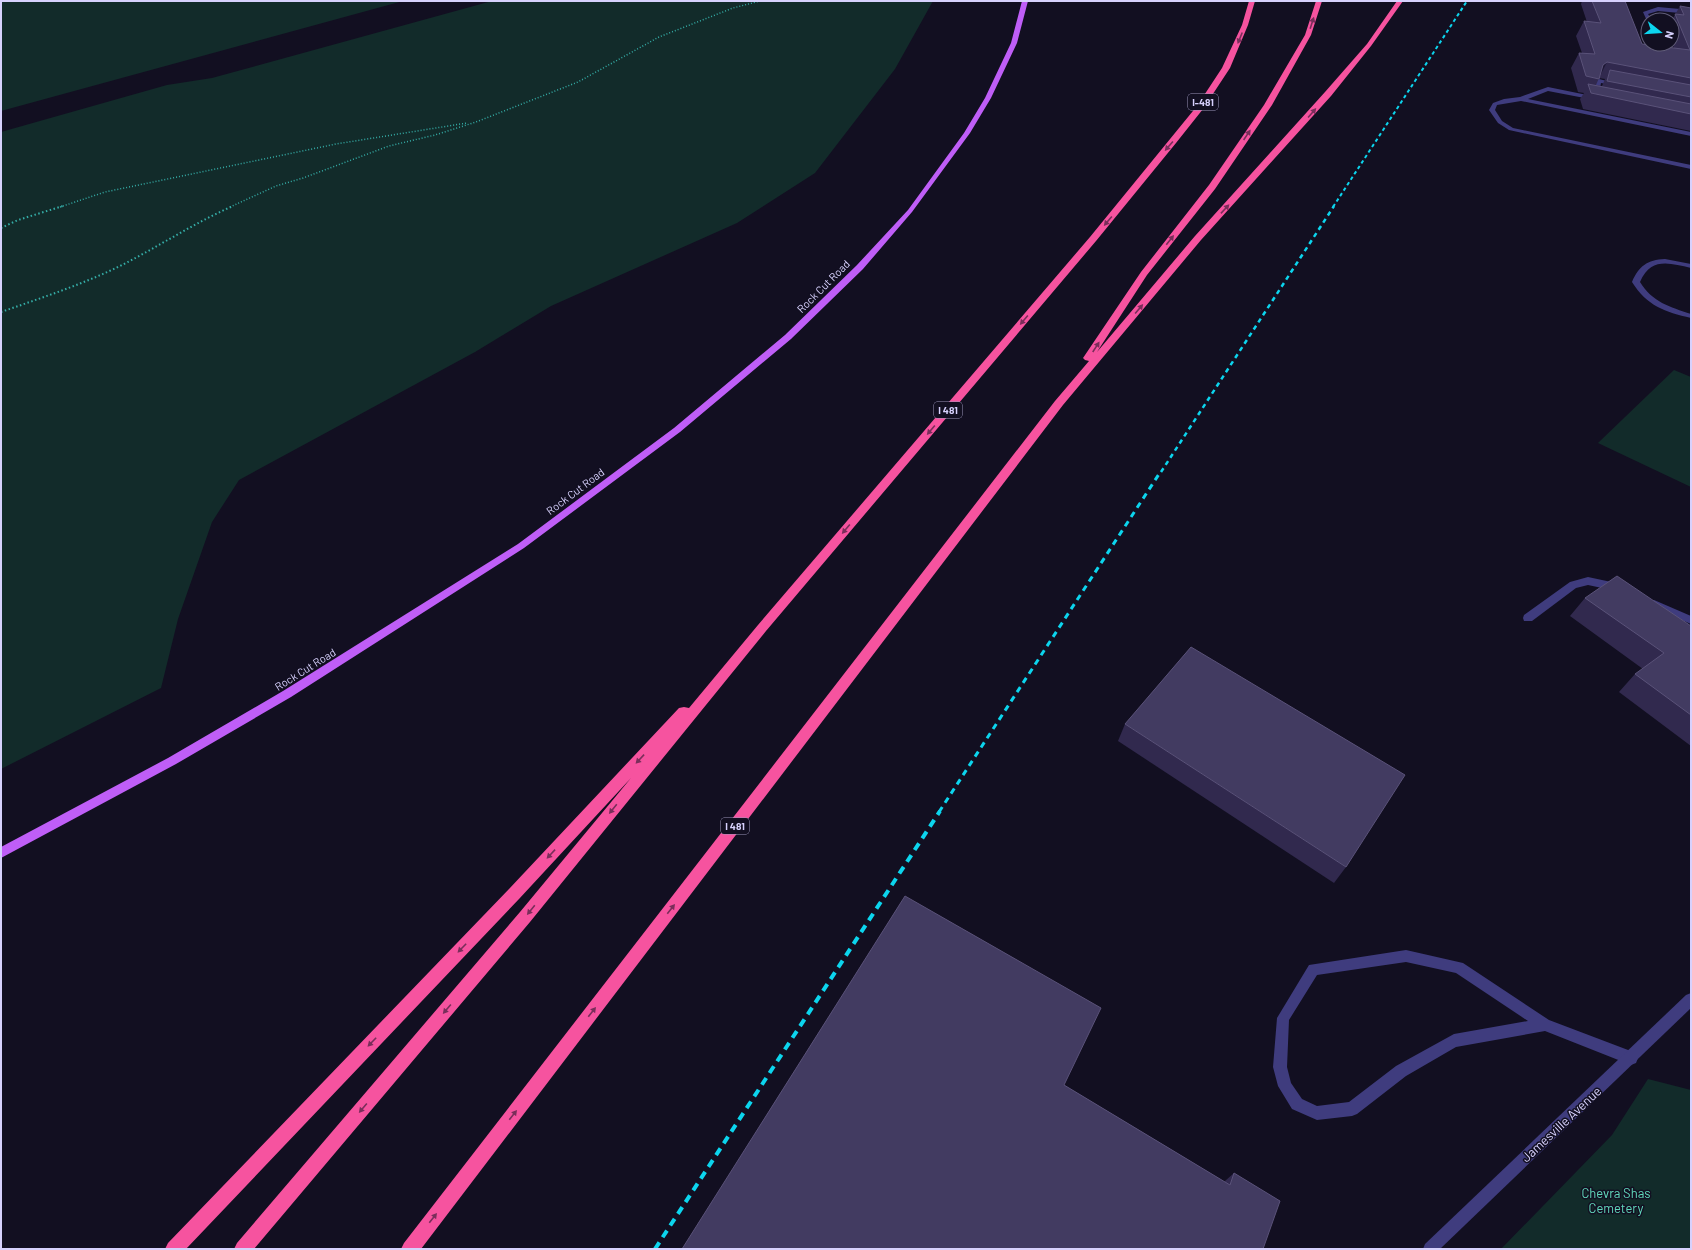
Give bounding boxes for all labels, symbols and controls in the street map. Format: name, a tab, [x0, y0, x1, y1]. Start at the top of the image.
north arrow	[1640, 12, 1680, 52]
one-way arrow	[1310, 17, 1316, 29]
text: N	[1663, 30, 1677, 40]
one-way arrow	[1237, 32, 1243, 43]
road number: I-481	[1188, 94, 1218, 110]
one-way arrow	[1307, 107, 1316, 118]
one-way arrow	[1243, 130, 1251, 141]
one-way arrow	[1164, 141, 1173, 151]
one-way arrow	[1220, 204, 1229, 214]
one-way arrow	[1104, 216, 1113, 227]
one-way arrow	[1166, 235, 1174, 246]
street label: Rock Cut Road	[794, 257, 852, 315]
one-way arrow	[1134, 304, 1143, 314]
one-way arrow	[1020, 316, 1029, 325]
one-way arrow	[1092, 342, 1100, 352]
road number: I 481	[934, 402, 962, 418]
one-way arrow	[926, 425, 935, 435]
street label: Rock Cut Road	[543, 465, 607, 517]
one-way arrow	[842, 524, 851, 534]
street label: Rock Cut Road	[272, 645, 338, 693]
one-way arrow	[636, 754, 645, 763]
one-way arrow	[609, 804, 618, 815]
road number: I 481	[721, 818, 749, 834]
one-way arrow	[547, 848, 556, 859]
one-way arrow	[667, 903, 675, 914]
one-way arrow	[526, 904, 535, 915]
one-way arrow	[457, 943, 467, 953]
one-way arrow	[442, 1004, 451, 1014]
one-way arrow	[588, 1006, 596, 1017]
one-way arrow	[367, 1037, 377, 1047]
street label: Jamesville Avenue	[1518, 1083, 1604, 1165]
one-way arrow	[358, 1103, 367, 1113]
one-way arrow	[508, 1110, 516, 1120]
park label: Chevra Shas Cemetery	[1581, 1185, 1651, 1216]
one-way arrow	[429, 1213, 438, 1224]

